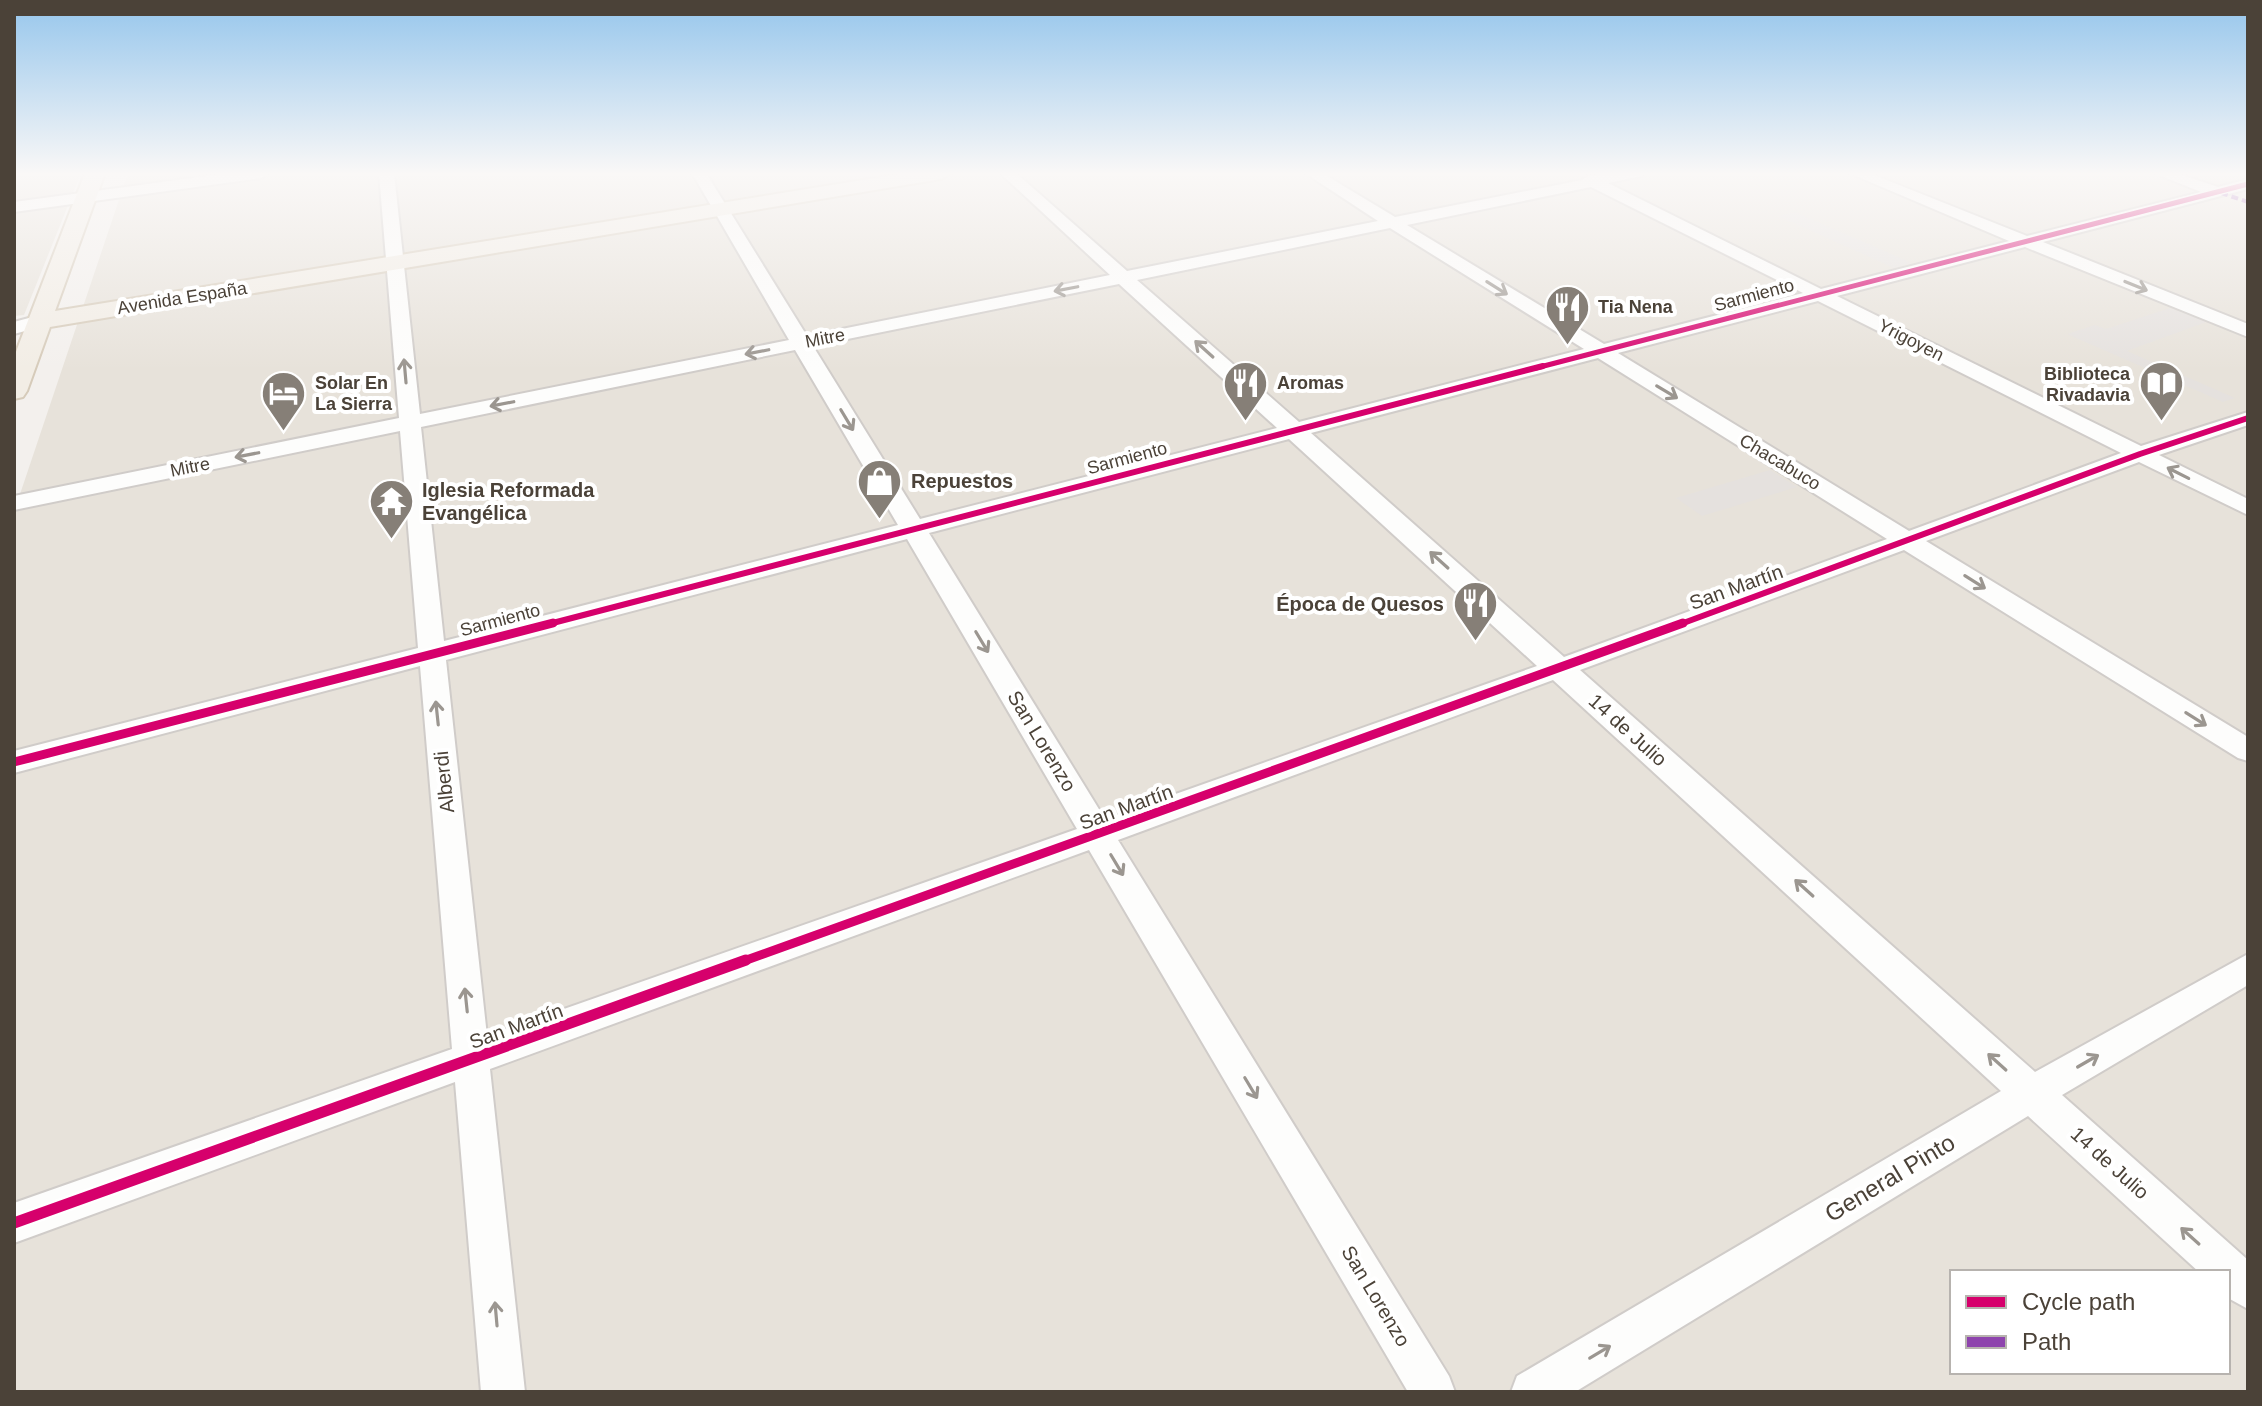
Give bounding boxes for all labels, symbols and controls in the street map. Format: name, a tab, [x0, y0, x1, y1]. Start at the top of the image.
street label: Sarmiento	[1712, 275, 1796, 315]
street label: Avenida España	[116, 278, 249, 318]
one-way arrow	[1485, 280, 1508, 296]
one-way arrow	[2123, 280, 2148, 294]
one-way arrow	[1054, 282, 1080, 297]
restaurant icon: Tia Nena	[1543, 283, 1591, 346]
place label: Tia Nena	[1598, 297, 1674, 317]
street label: Yrigoyen	[1875, 315, 1947, 365]
street label: Mitre	[803, 324, 847, 352]
one-way arrow	[1194, 341, 1214, 359]
one-way arrow	[744, 345, 770, 360]
one-way arrow	[397, 358, 412, 385]
restaurant icon: Aromas	[1222, 359, 1270, 422]
library icon: Biblioteca Rivadavia	[2137, 360, 2185, 423]
place label: Biblioteca Rivadavia	[2044, 364, 2131, 405]
hotel icon: Solar En La Sierra	[260, 369, 308, 432]
place label: Solar En La Sierra	[315, 373, 393, 414]
place label: Aromas	[1277, 373, 1344, 393]
one-way arrow	[1655, 385, 1678, 401]
one-way arrow	[490, 397, 515, 412]
one-way arrow	[840, 408, 856, 431]
street label: Chacabuco	[1736, 430, 1824, 494]
street label: Sarmiento	[1085, 438, 1169, 478]
one-way arrow	[235, 449, 260, 464]
street label: Mitre	[168, 453, 212, 481]
shop icon: Repuestos	[856, 457, 904, 520]
one-way arrow	[2167, 465, 2191, 480]
place label: Repuestos	[911, 470, 1013, 492]
temple icon: Iglesia Reformada Evangélica	[367, 477, 415, 540]
place label: Iglesia Reformada Evangélica	[422, 479, 595, 524]
one-way arrow	[1430, 552, 1450, 570]
street label: San Martín	[1686, 560, 1786, 614]
one-way arrow	[1963, 574, 1986, 590]
restaurant icon: Época de Quesos	[1451, 580, 1499, 643]
place label: Época de Quesos	[1276, 593, 1444, 615]
street label: Sarmiento	[458, 600, 542, 640]
one-way arrow	[974, 630, 990, 653]
street label: San Lorenzo	[1003, 687, 1081, 795]
street label: 14 de Julio	[1585, 689, 1671, 771]
one-way arrow	[430, 700, 445, 727]
one-way arrow	[2184, 712, 2207, 728]
street label: Alberdi	[430, 750, 458, 814]
street label: San Martín	[1076, 780, 1176, 834]
one-way arrow	[1109, 853, 1125, 876]
one-way arrow	[1794, 879, 1814, 897]
one-way arrow	[459, 987, 474, 1014]
street label: San Martín	[466, 999, 566, 1053]
one-way arrow	[2076, 1052, 2099, 1068]
one-way arrow	[1987, 1053, 2007, 1071]
one-way arrow	[1243, 1076, 1259, 1099]
street label: 14 de Julio	[2067, 1122, 2153, 1204]
street label: General Pinto	[1820, 1128, 1960, 1227]
one-way arrow	[2180, 1226, 2200, 1245]
street label: San Lorenzo	[1337, 1242, 1415, 1350]
legend	[1950, 1270, 2230, 1374]
text: Cycle path	[2022, 1288, 2135, 1315]
one-way arrow	[488, 1301, 503, 1328]
text: Path	[2022, 1328, 2071, 1355]
one-way arrow	[1588, 1344, 1611, 1360]

